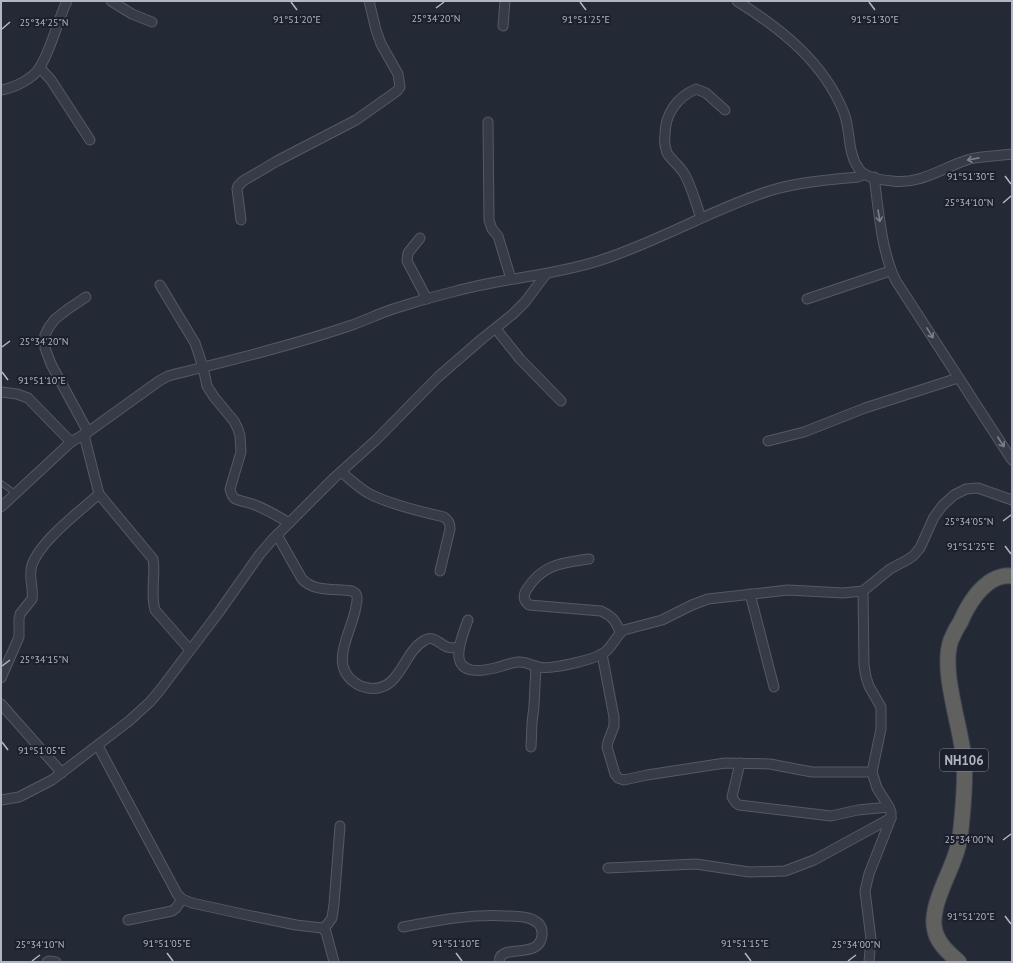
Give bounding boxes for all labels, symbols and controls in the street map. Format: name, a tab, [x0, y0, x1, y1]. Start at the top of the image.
text: 25°34'20"N	[411, 12, 461, 25]
text: 91°51'20"E	[273, 13, 321, 26]
text: 91°51'25"E	[562, 13, 610, 26]
text: 91°51'30"E	[851, 13, 899, 26]
text: 25°34'25"N	[19, 16, 69, 29]
one-way arrow	[967, 156, 980, 164]
text: 91°51'30"E	[947, 170, 995, 183]
text: 25°34'10"N	[944, 196, 994, 209]
one-way arrow	[876, 209, 884, 222]
one-way arrow	[926, 327, 934, 338]
text: 25°34'20"N	[19, 335, 69, 348]
text: 91°51'10"E	[18, 374, 66, 387]
one-way arrow	[997, 437, 1005, 448]
text: 25°34'05"N	[944, 515, 994, 528]
text: 91°51'25"E	[947, 540, 995, 553]
text: 25°34'15"N	[19, 653, 69, 666]
text: 91°51'05"E	[18, 744, 66, 757]
road number: NH106	[940, 749, 988, 771]
text: 25°34'00"N	[944, 833, 994, 846]
text: 91°51'20"E	[947, 910, 995, 923]
text: 91°51'05"E	[143, 937, 191, 950]
text: 91°51'10"E	[432, 937, 480, 950]
text: 91°51'15"E	[721, 937, 769, 950]
text: 25°34'10"N	[15, 938, 65, 951]
text: 25°34'00"N	[831, 938, 881, 951]

